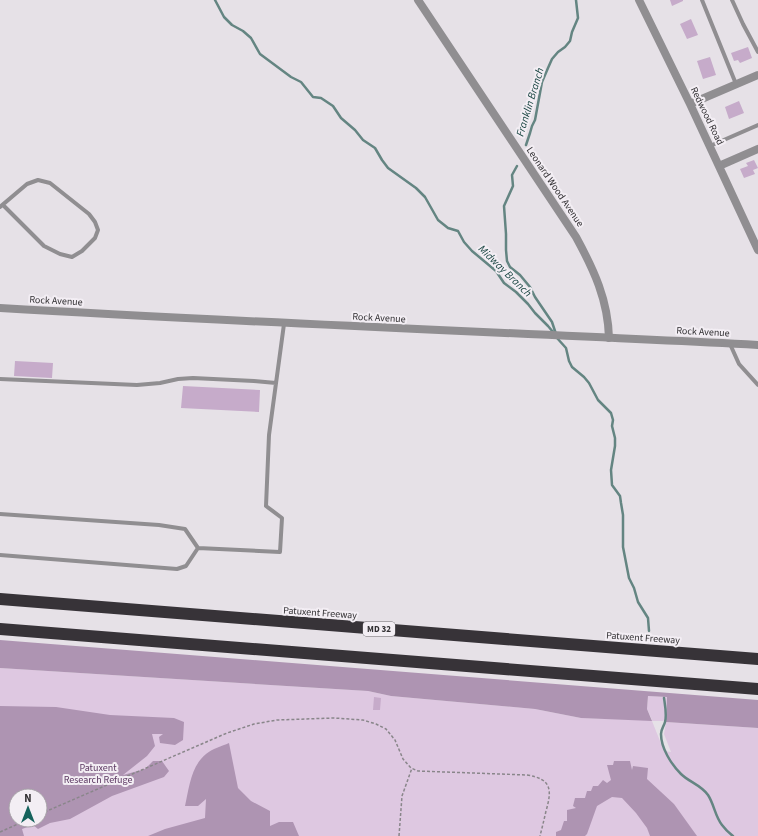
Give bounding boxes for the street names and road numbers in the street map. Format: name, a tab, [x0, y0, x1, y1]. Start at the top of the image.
street label: Redwood Road	[687, 85, 727, 147]
street label: Leonard Wood Avenue	[523, 144, 587, 230]
street label: Rock Avenue	[29, 293, 83, 309]
street label: Rock Avenue	[352, 310, 406, 326]
street label: Rock Avenue	[676, 324, 730, 340]
street label: Patuxent Freeway	[283, 603, 358, 623]
road number: MD 32	[363, 622, 395, 636]
street label: Patuxent Freeway	[606, 628, 681, 648]

